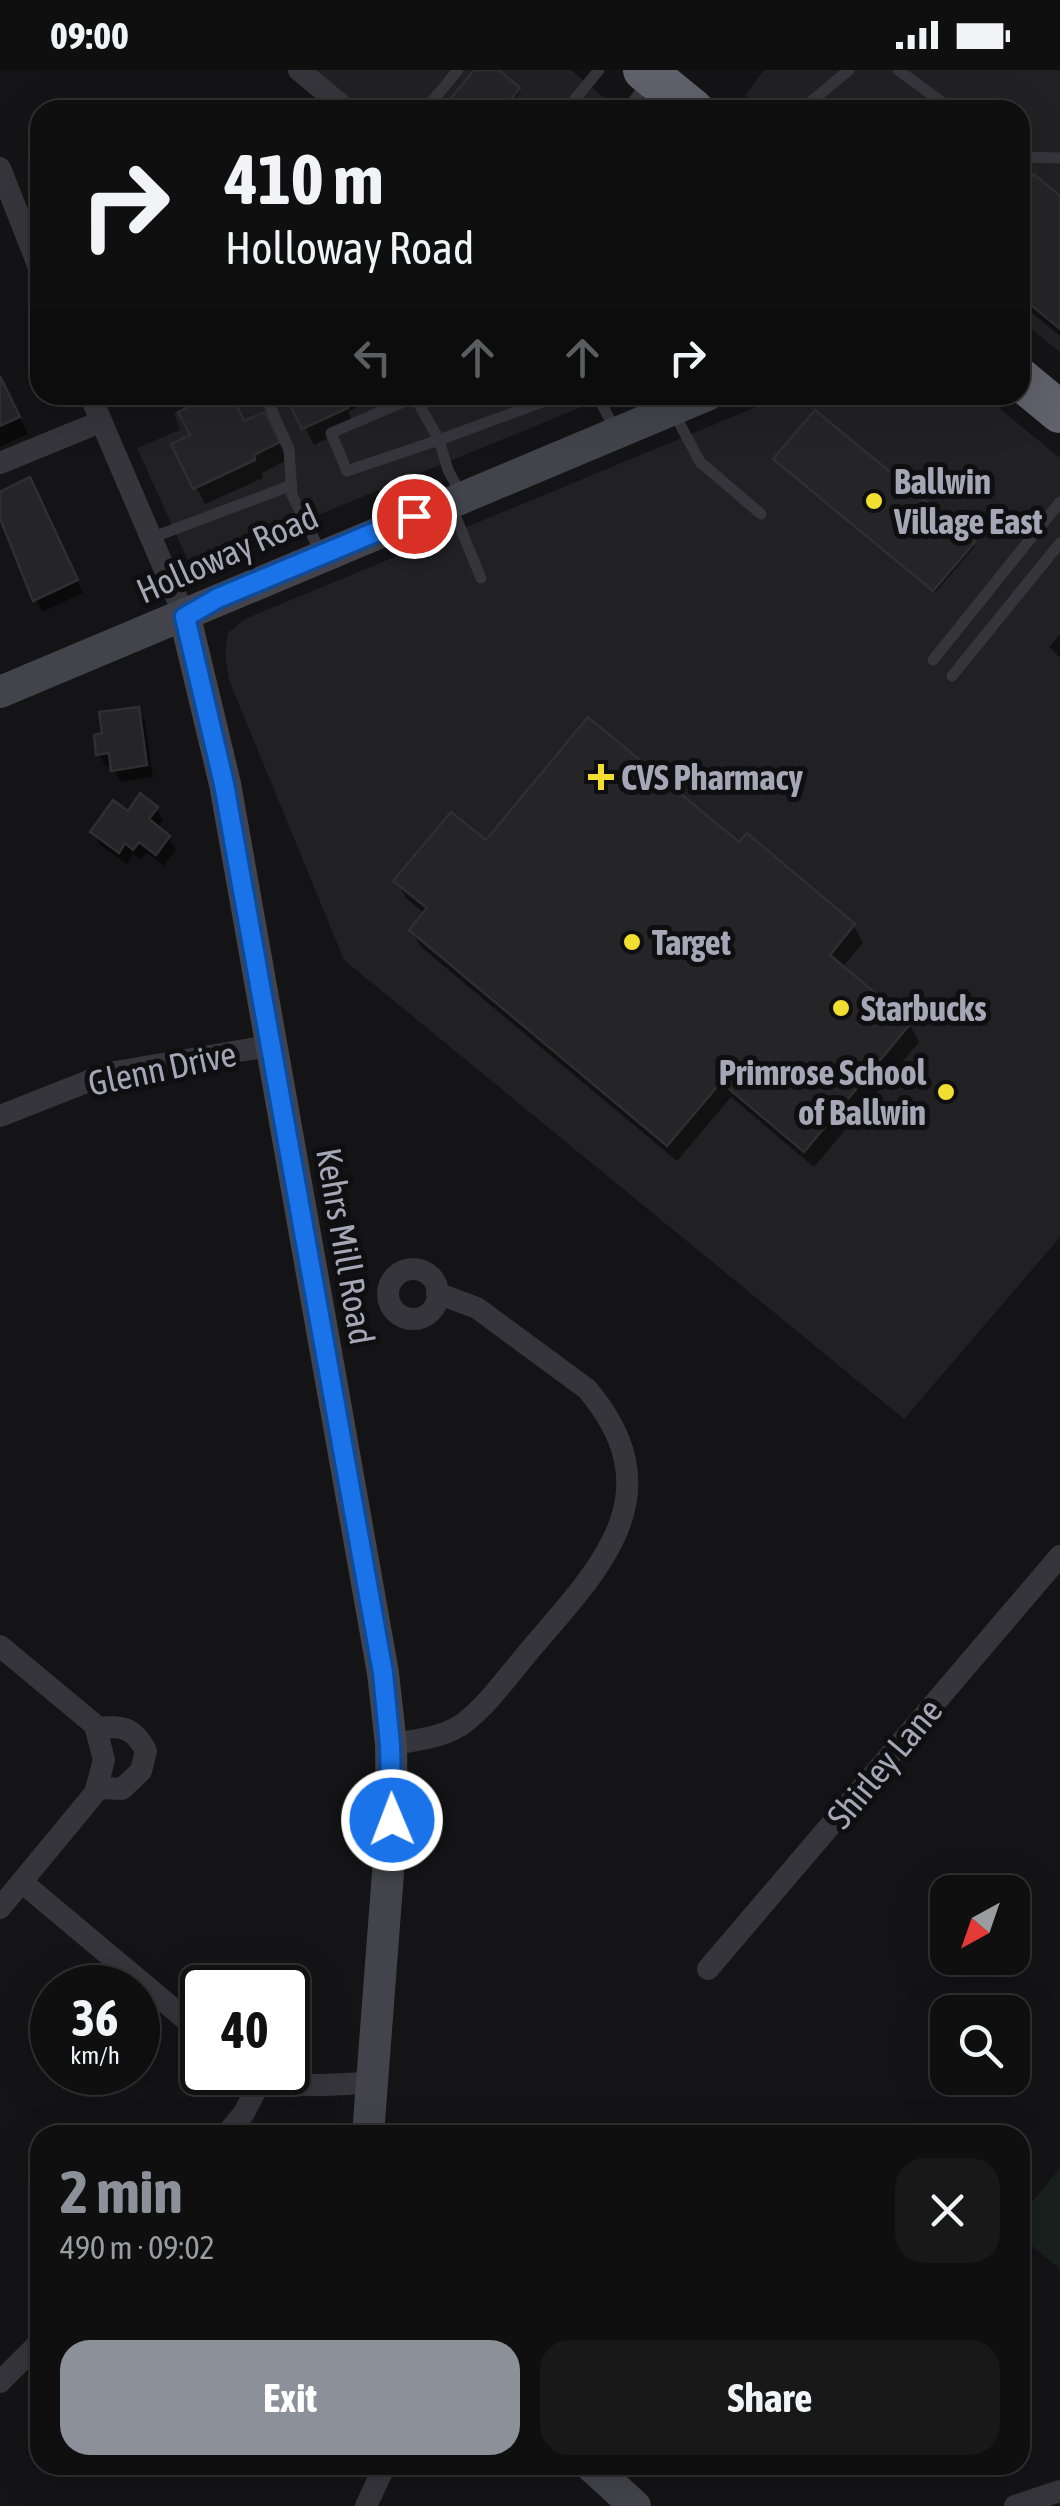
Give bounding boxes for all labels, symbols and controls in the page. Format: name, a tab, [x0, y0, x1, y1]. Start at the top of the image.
text: 09:00	[50, 14, 129, 57]
text: 410 m	[225, 139, 384, 219]
icon: right	[60, 140, 190, 270]
text: Holloway Road	[225, 222, 474, 274]
icon: left	[345, 330, 400, 385]
icon: ahead	[450, 330, 505, 385]
icon: ahead	[555, 330, 610, 385]
icon: right	[660, 330, 715, 385]
place label: Ballwin Village East	[893, 461, 1043, 541]
pin	[372, 474, 457, 559]
icon: arrive	[387, 489, 442, 544]
marker: Ballwin Village East	[863, 490, 885, 512]
street label: Holloway Road	[130, 495, 324, 611]
place label: CVS Pharmacy	[621, 757, 804, 797]
marker: CVS Pharmacy	[590, 766, 612, 788]
place label: Target	[652, 922, 731, 962]
marker: Target	[621, 931, 643, 953]
place label: Starbucks	[861, 988, 987, 1028]
marker: Starbucks	[830, 997, 852, 1019]
street label: Glenn Drive	[84, 1033, 240, 1103]
place label: Primrose School of Ballwin	[719, 1052, 927, 1132]
marker: Primrose School of Ballwin	[935, 1081, 957, 1103]
street label: Kehrs Mill Road	[309, 1145, 383, 1347]
street label: Shirley Lane	[818, 1690, 950, 1836]
position arrow	[340, 1768, 444, 1872]
north arrow	[930, 1875, 1030, 1975]
map controls	[930, 1875, 1030, 2095]
speed limit sign: 40	[180, 1965, 310, 2095]
text: 36	[71, 1989, 118, 2047]
button: search	[930, 1995, 1030, 2095]
text: km/h	[70, 2041, 120, 2069]
text: 2 min	[60, 2157, 183, 2226]
button: close	[895, 2158, 1000, 2263]
text: 490 m · 09:02	[60, 2229, 215, 2266]
button: Exit	[60, 2340, 520, 2455]
button: Share	[540, 2340, 1000, 2455]

